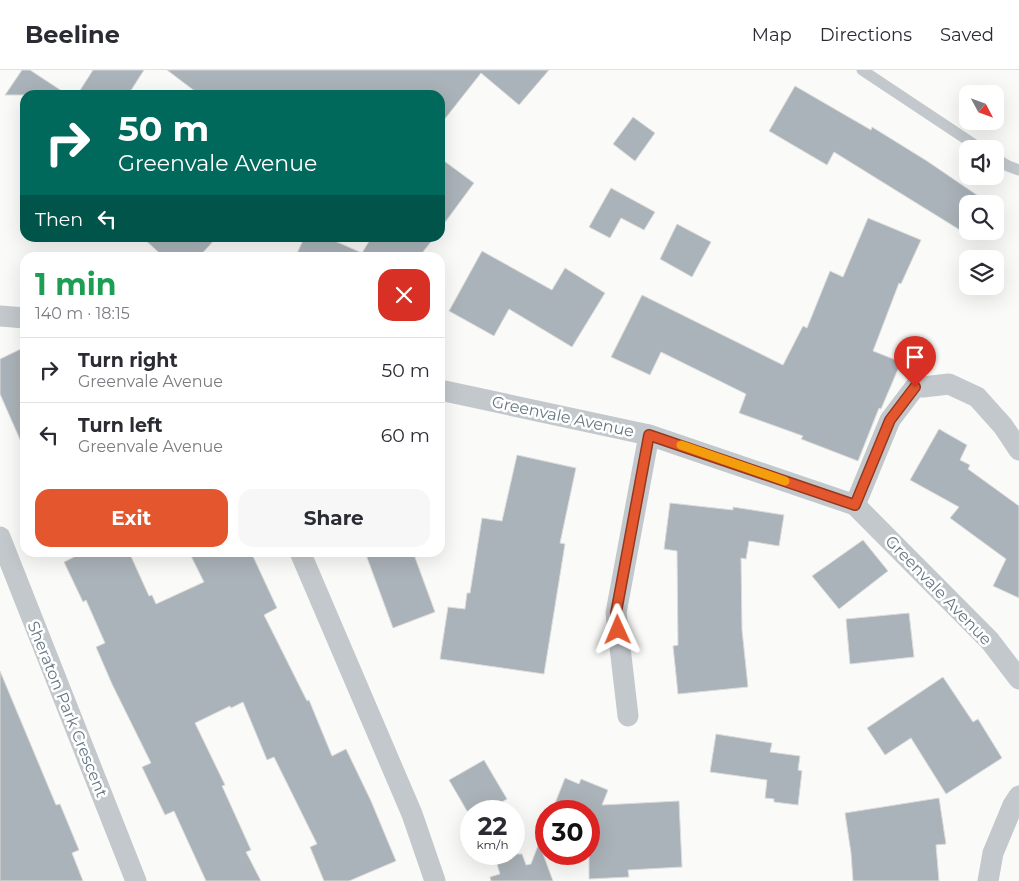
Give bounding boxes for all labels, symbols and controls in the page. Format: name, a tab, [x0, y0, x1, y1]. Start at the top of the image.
text: Beeline	[25, 20, 120, 49]
text: Map	[752, 24, 792, 46]
text: Directions	[820, 24, 912, 46]
text: Saved	[940, 24, 994, 46]
north arrow	[959, 85, 1004, 130]
map controls	[959, 85, 1004, 295]
text: 50 m	[118, 107, 209, 150]
icon: right	[35, 110, 100, 175]
button: sound	[959, 140, 1004, 185]
text: Greenvale Avenue	[118, 150, 317, 177]
button: search	[959, 195, 1004, 240]
icon: left	[93, 205, 121, 233]
text: Then	[35, 208, 83, 231]
button: layers	[959, 250, 1004, 295]
text: 1 min	[35, 266, 116, 303]
button: close	[378, 269, 430, 321]
text: 140 m · 18:15	[35, 304, 130, 323]
pin	[894, 336, 936, 387]
icon: arrive	[901, 343, 929, 371]
text: Turn right	[78, 349, 178, 372]
icon: right	[35, 356, 63, 384]
text: 50 m	[382, 359, 430, 382]
text: Greenvale Avenue	[78, 372, 223, 391]
street label: Greenvale Avenue	[490, 392, 636, 441]
text: Turn left	[78, 414, 163, 437]
icon: left	[35, 421, 63, 449]
text: 60 m	[381, 424, 430, 447]
text: Greenvale Avenue	[78, 437, 223, 456]
button: Exit	[35, 489, 228, 547]
button: Share	[238, 489, 430, 547]
street label: Greenvale Avenue	[881, 532, 996, 649]
position arrow	[591, 603, 643, 655]
street label: Sheraton Park Crescent	[23, 618, 112, 801]
speed limit sign: 30	[535, 800, 600, 865]
text: 22	[478, 811, 507, 841]
text: km/h	[476, 837, 509, 852]

